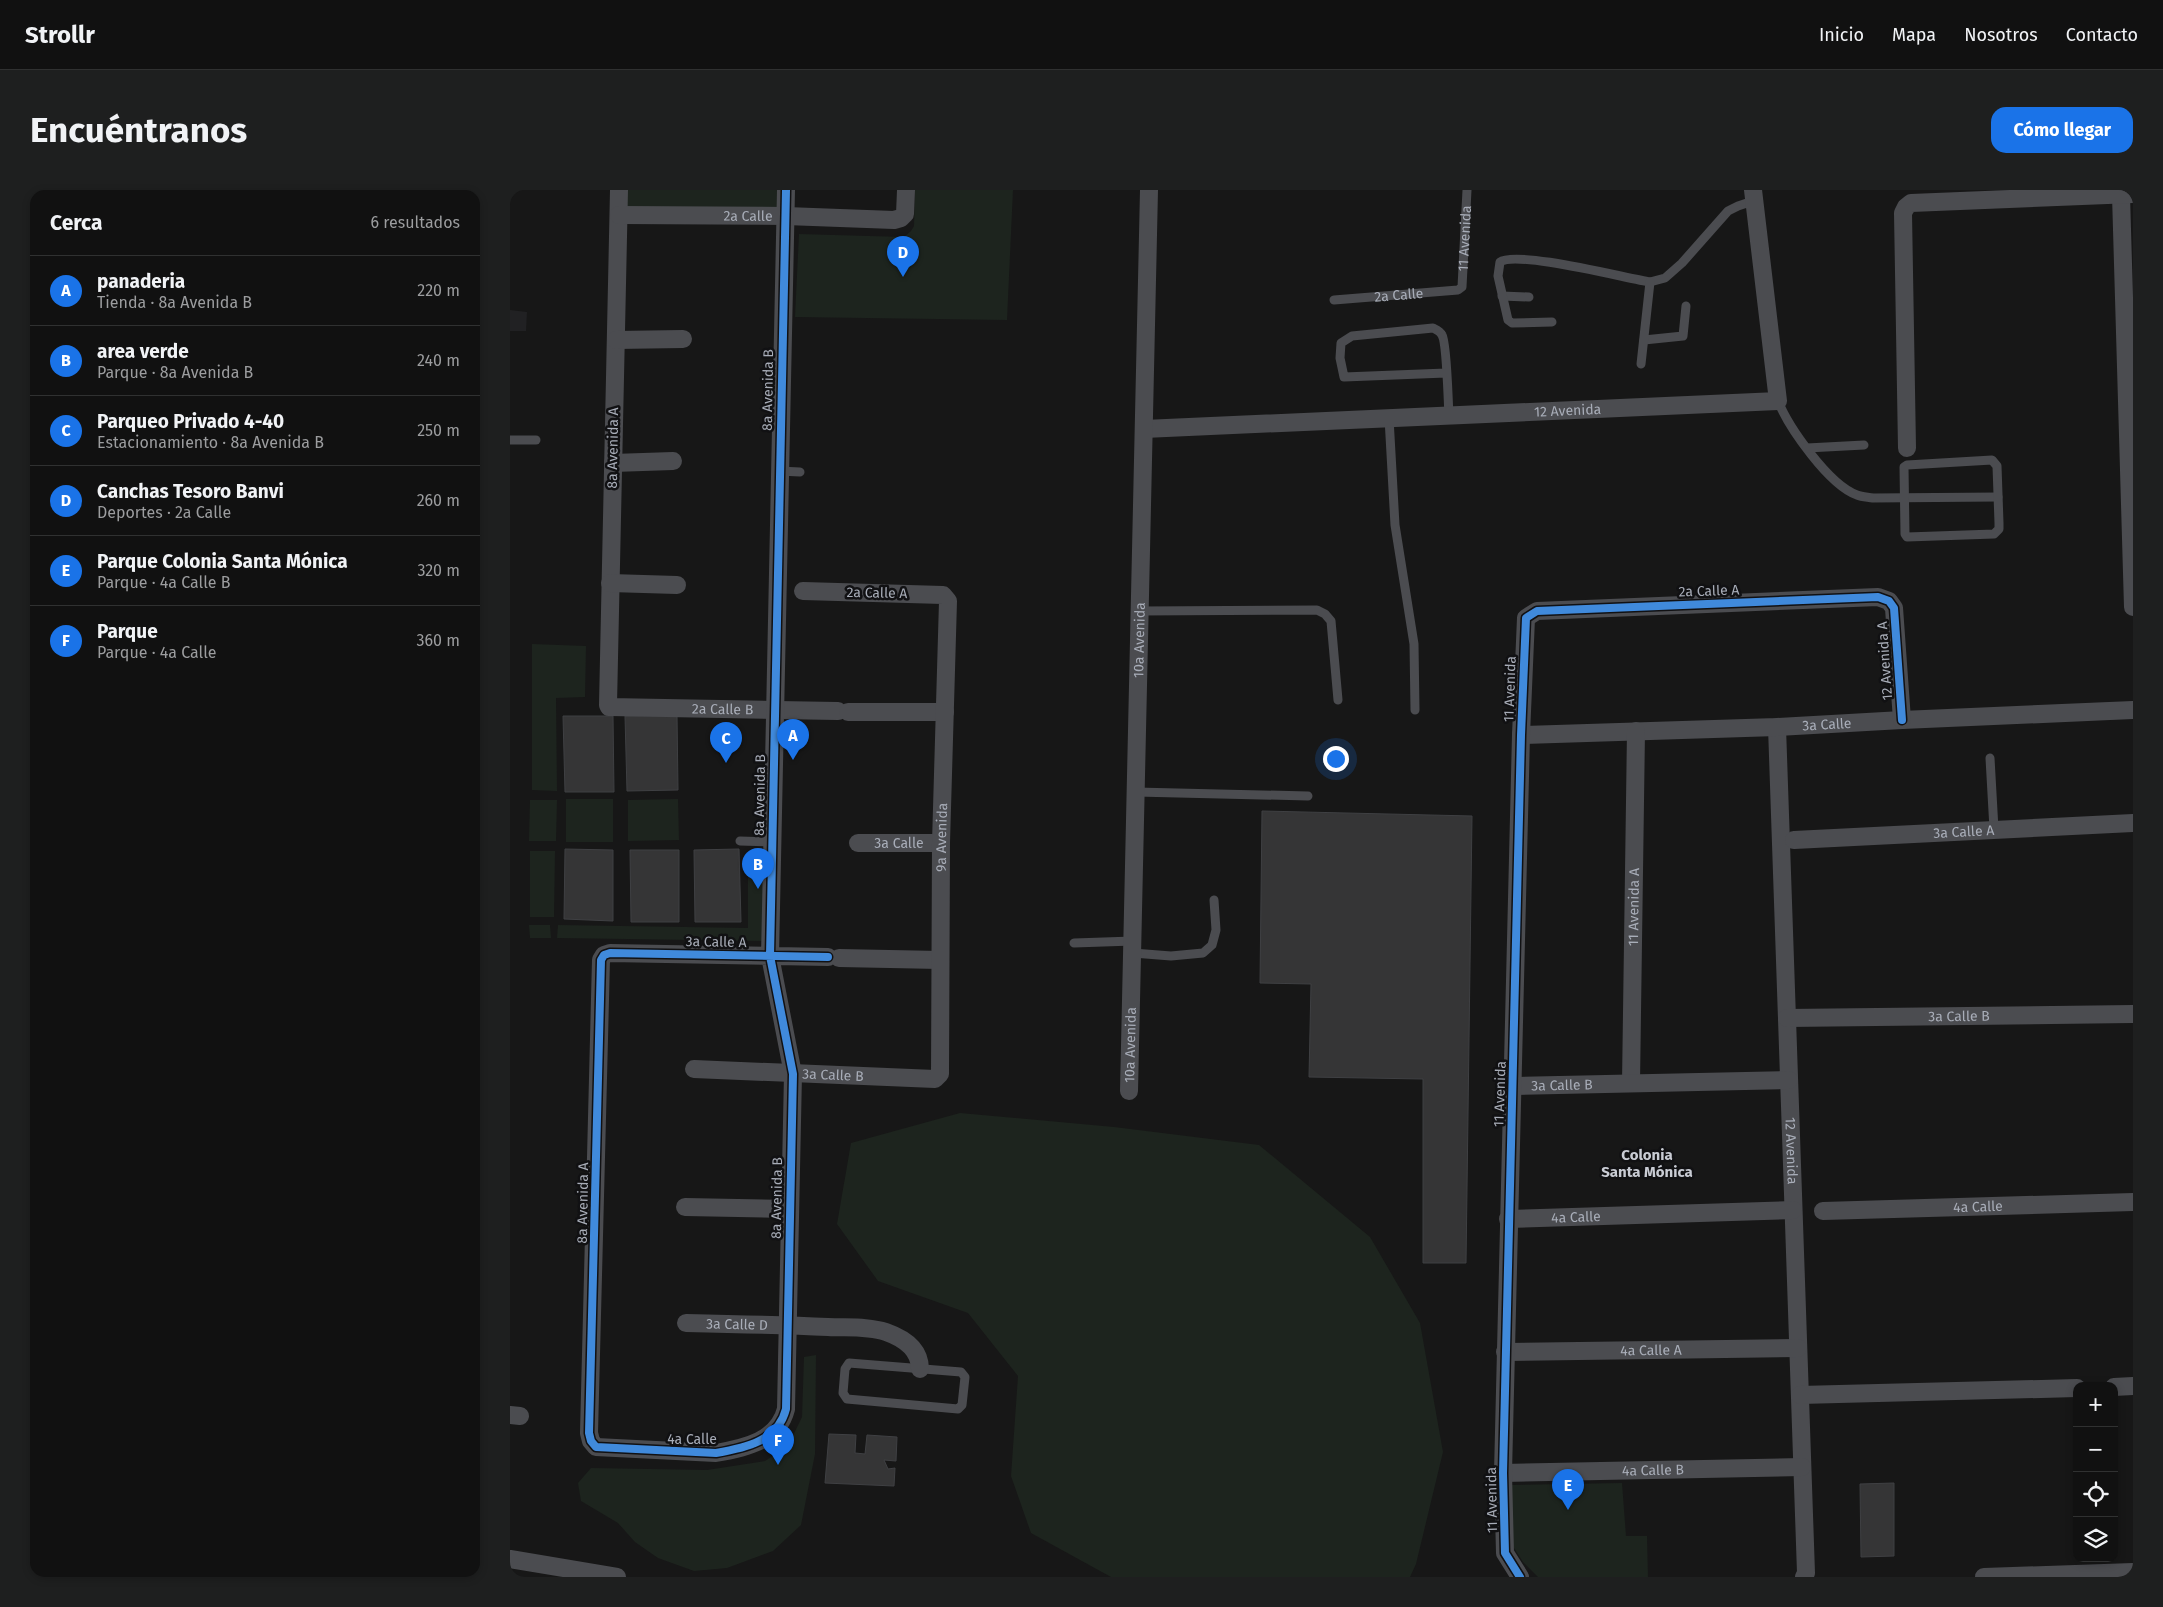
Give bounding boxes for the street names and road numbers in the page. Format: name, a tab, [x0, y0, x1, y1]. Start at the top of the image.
street label: 11 Avenida	[1454, 205, 1475, 272]
street label: 2a Calle	[723, 207, 773, 224]
street label: 2a Calle	[1374, 284, 1424, 305]
street label: 8a Avenida B	[759, 349, 777, 431]
street label: 12 Avenida	[1534, 400, 1602, 420]
street label: 8a Avenida A	[604, 407, 622, 489]
street label: 2a Calle A	[1678, 581, 1740, 601]
street label: 2a Calle A	[846, 584, 908, 602]
street label: 10a Avenida	[1130, 602, 1148, 678]
street label: 12 Avenida A	[1874, 621, 1896, 701]
street label: 11 Avenida	[1500, 656, 1520, 722]
street label: 2a Calle B	[692, 700, 753, 718]
street label: 3a Calle	[1802, 714, 1852, 734]
street label: 8a Avenida B	[751, 754, 769, 836]
street label: 9a Avenida	[932, 802, 951, 872]
street label: 3a Calle A	[1933, 821, 1995, 842]
street label: 3a Calle	[874, 835, 924, 852]
street label: 11 Avenida A	[1624, 868, 1643, 946]
street label: 3a Calle A	[685, 933, 747, 951]
street label: 10a Avenida	[1121, 1007, 1139, 1083]
street label: 3a Calle B	[1928, 1007, 1990, 1025]
street label: 11 Avenida	[1490, 1061, 1510, 1127]
street label: 3a Calle B	[802, 1065, 864, 1085]
street label: 3a Calle B	[1531, 1076, 1593, 1094]
street label: 12 Avenida	[1782, 1117, 1801, 1185]
street label: 8a Avenida B	[768, 1157, 786, 1239]
street label: 8a Avenida A	[574, 1162, 592, 1244]
street label: 4a Calle	[1953, 1197, 2003, 1216]
street label: 4a Calle	[1551, 1208, 1601, 1226]
street label: 3a Calle D	[706, 1315, 768, 1333]
street label: 4a Calle A	[1620, 1341, 1682, 1359]
street label: 4a Calle	[667, 1431, 717, 1448]
street label: 4a Calle B	[1622, 1461, 1684, 1479]
street label: 11 Avenida	[1483, 1467, 1501, 1533]

